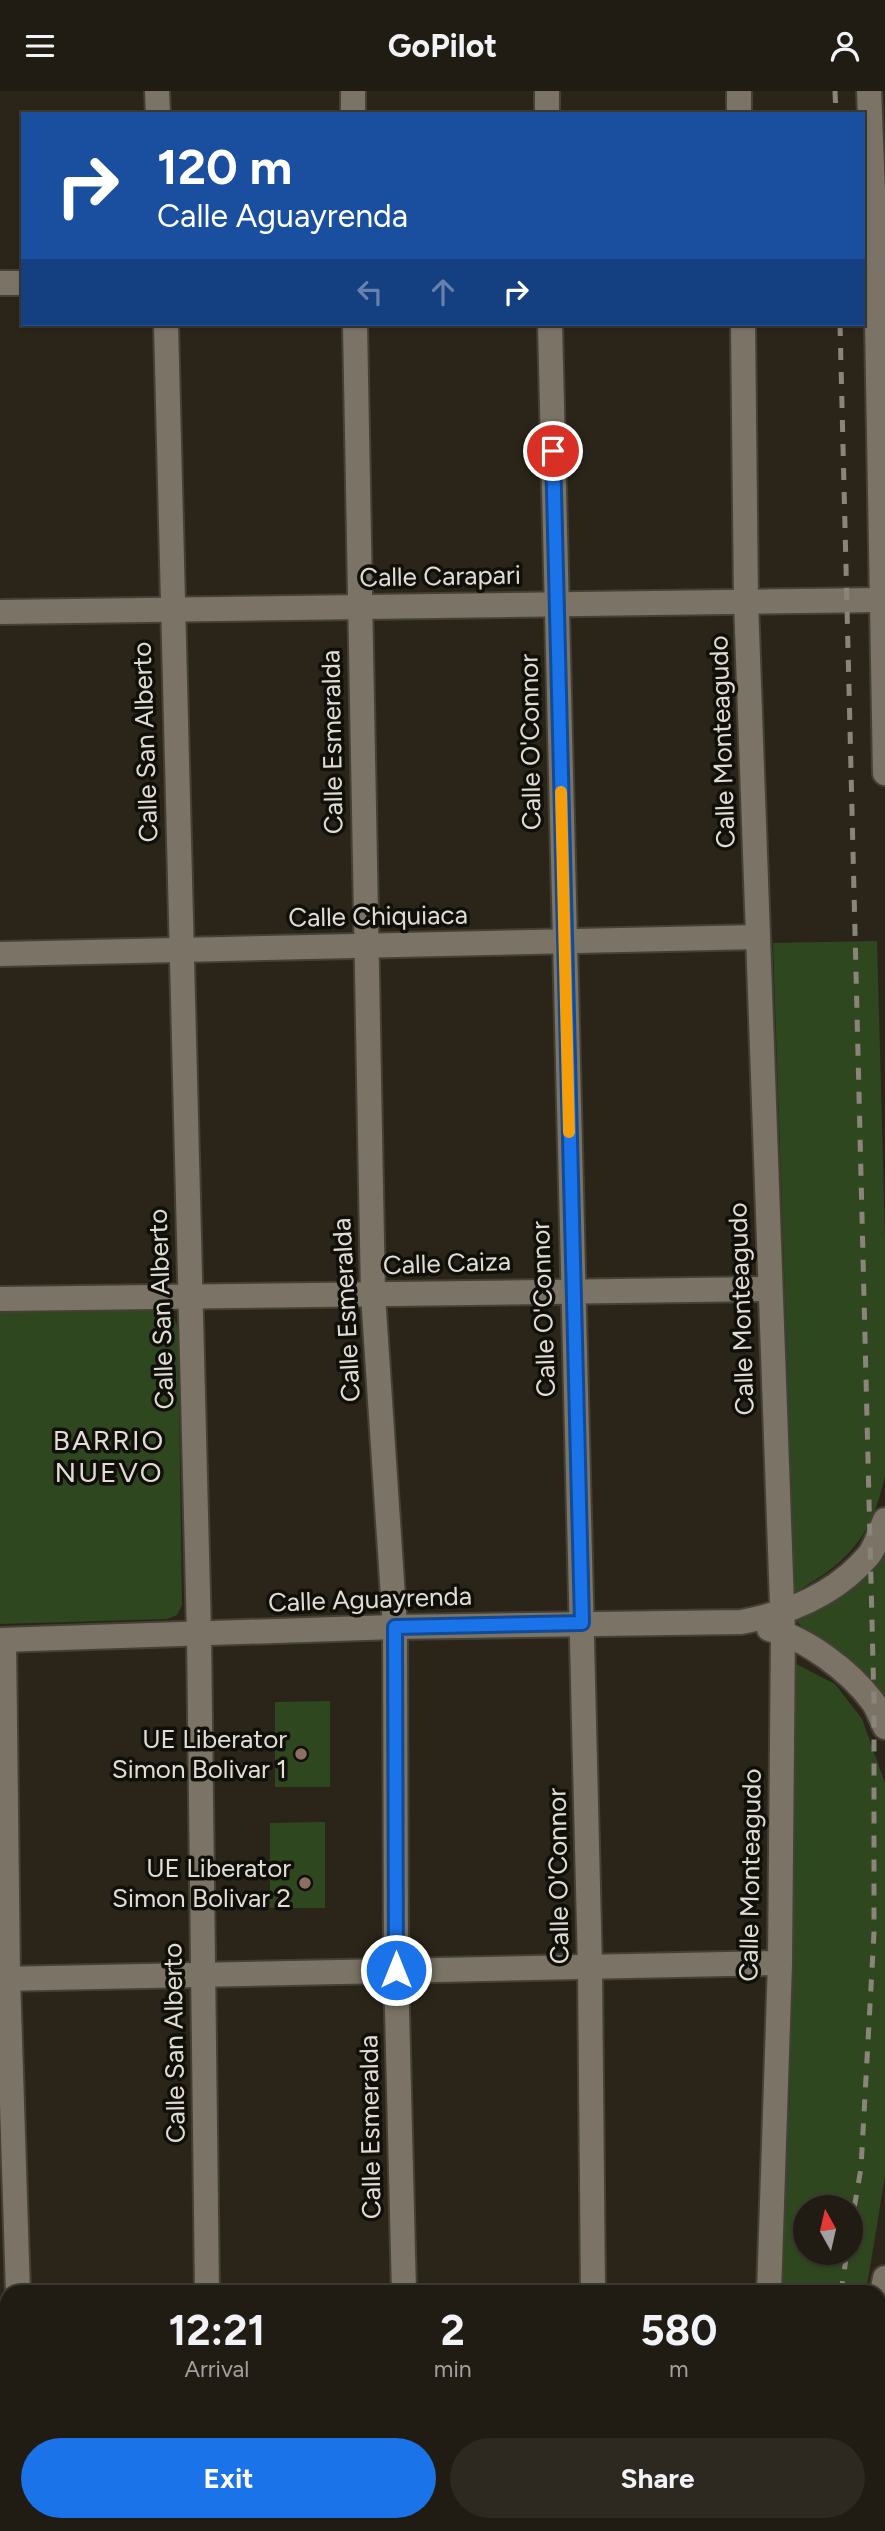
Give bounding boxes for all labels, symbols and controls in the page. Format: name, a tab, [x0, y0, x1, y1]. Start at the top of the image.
icon: menu	[21, 27, 59, 65]
text: GoPilot	[388, 27, 497, 65]
icon: person	[826, 27, 864, 65]
text: 120 m	[157, 137, 292, 196]
icon: right	[42, 140, 133, 231]
text: Calle Aguayrenda	[157, 197, 408, 235]
icon: left	[351, 273, 389, 311]
icon: ahead	[424, 273, 462, 311]
icon: right	[497, 273, 535, 311]
pin	[523, 421, 583, 481]
icon: arrive	[534, 432, 572, 470]
street label: Calle Carapari	[359, 559, 521, 593]
street label: Calle Monteagudo	[702, 635, 742, 849]
street label: Calle San Alberto	[126, 641, 164, 843]
street label: Calle Esmeralda	[314, 650, 350, 834]
street label: Calle O'Connor	[512, 653, 548, 830]
street label: Calle Chiquiaca	[288, 898, 468, 934]
street label: Calle Monteagudo	[721, 1202, 761, 1416]
street label: Calle San Alberto	[142, 1208, 180, 1410]
street label: Calle Esmeralda	[325, 1217, 367, 1403]
street label: Calle O'Connor	[524, 1220, 562, 1398]
street label: Calle Caiza	[382, 1245, 512, 1281]
district label: BARRIO NUEVO	[53, 1423, 165, 1489]
street label: Calle Aguayrenda	[268, 1579, 472, 1619]
place label: UE Liberator Simon Bolivar 1	[112, 1723, 287, 1785]
marker: UE Liberator Simon Bolivar 1	[293, 1746, 309, 1762]
street label: Calle Monteagudo	[732, 1768, 768, 1982]
street label: Calle O'Connor	[540, 1787, 576, 1964]
place label: UE Liberator Simon Bolivar 2	[112, 1852, 291, 1914]
marker: UE Liberator Simon Bolivar 2	[297, 1875, 313, 1891]
position arrow	[359, 1933, 433, 2007]
street label: Calle San Alberto	[156, 1942, 192, 2144]
street label: Calle Esmeralda	[352, 2035, 388, 2219]
north arrow	[793, 2195, 863, 2265]
map controls	[793, 2195, 863, 2265]
text: 12:21	[169, 2305, 265, 2356]
text: 2	[441, 2305, 465, 2356]
text: 580	[640, 2305, 717, 2356]
text: Arrival	[184, 2355, 249, 2383]
text: min	[434, 2355, 472, 2383]
text: m	[669, 2355, 689, 2383]
button: Exit	[21, 2438, 436, 2518]
button: Share	[450, 2438, 865, 2518]

